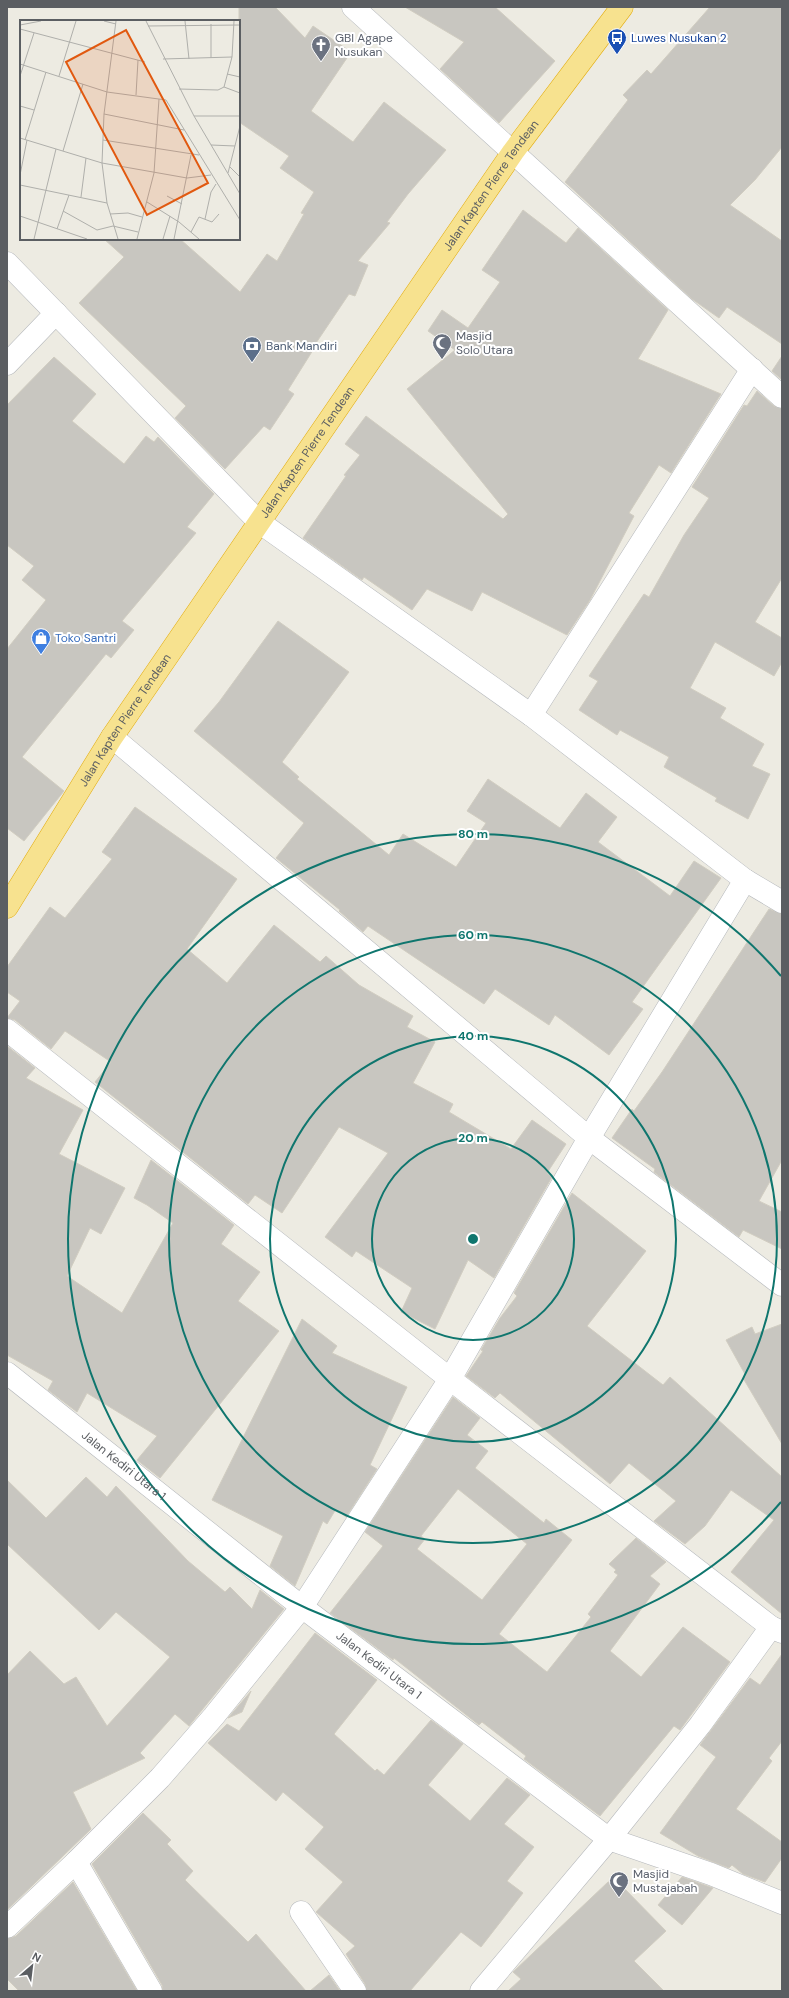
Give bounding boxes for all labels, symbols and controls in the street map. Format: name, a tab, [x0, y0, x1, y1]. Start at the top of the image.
inset map	[20, 20, 240, 240]
bus stop icon: Luwes Nusukan 2	[606, 27, 628, 55]
place label: GBI Agape Nusukan	[335, 30, 393, 60]
place label: Luwes Nusukan 2	[631, 30, 727, 46]
church icon: GBI Agape Nusukan	[310, 34, 332, 62]
street label: Jalan Kapten Pierre Tendean	[440, 117, 542, 254]
place label: Masjid Solo Utara	[456, 328, 513, 358]
mosque icon: Masjid Solo Utara	[431, 332, 453, 360]
bank icon: Bank Mandiri	[241, 335, 263, 363]
place label: Bank Mandiri	[266, 338, 337, 354]
street label: Jalan Kapten Pierre Tendean	[256, 383, 358, 521]
shop icon: Toko Santri	[30, 627, 52, 655]
place label: Toko Santri	[55, 630, 116, 646]
street label: Jalan Kapten Pierre Tendean	[75, 650, 175, 790]
text: 80 m	[458, 826, 488, 842]
text: 60 m	[458, 927, 488, 943]
text: 40 m	[458, 1028, 488, 1044]
text: 20 m	[458, 1130, 488, 1146]
centre of rings	[466, 1232, 480, 1246]
street label: Jalan Kediri Utara 1	[78, 1427, 169, 1504]
street label: Jalan Kediri Utara 1	[333, 1628, 425, 1703]
place label: Masjid Mustajabah	[633, 1866, 697, 1896]
mosque icon: Masjid Mustajabah	[608, 1870, 630, 1898]
north arrow	[12, 1946, 52, 1986]
text: N	[30, 1949, 44, 1965]

